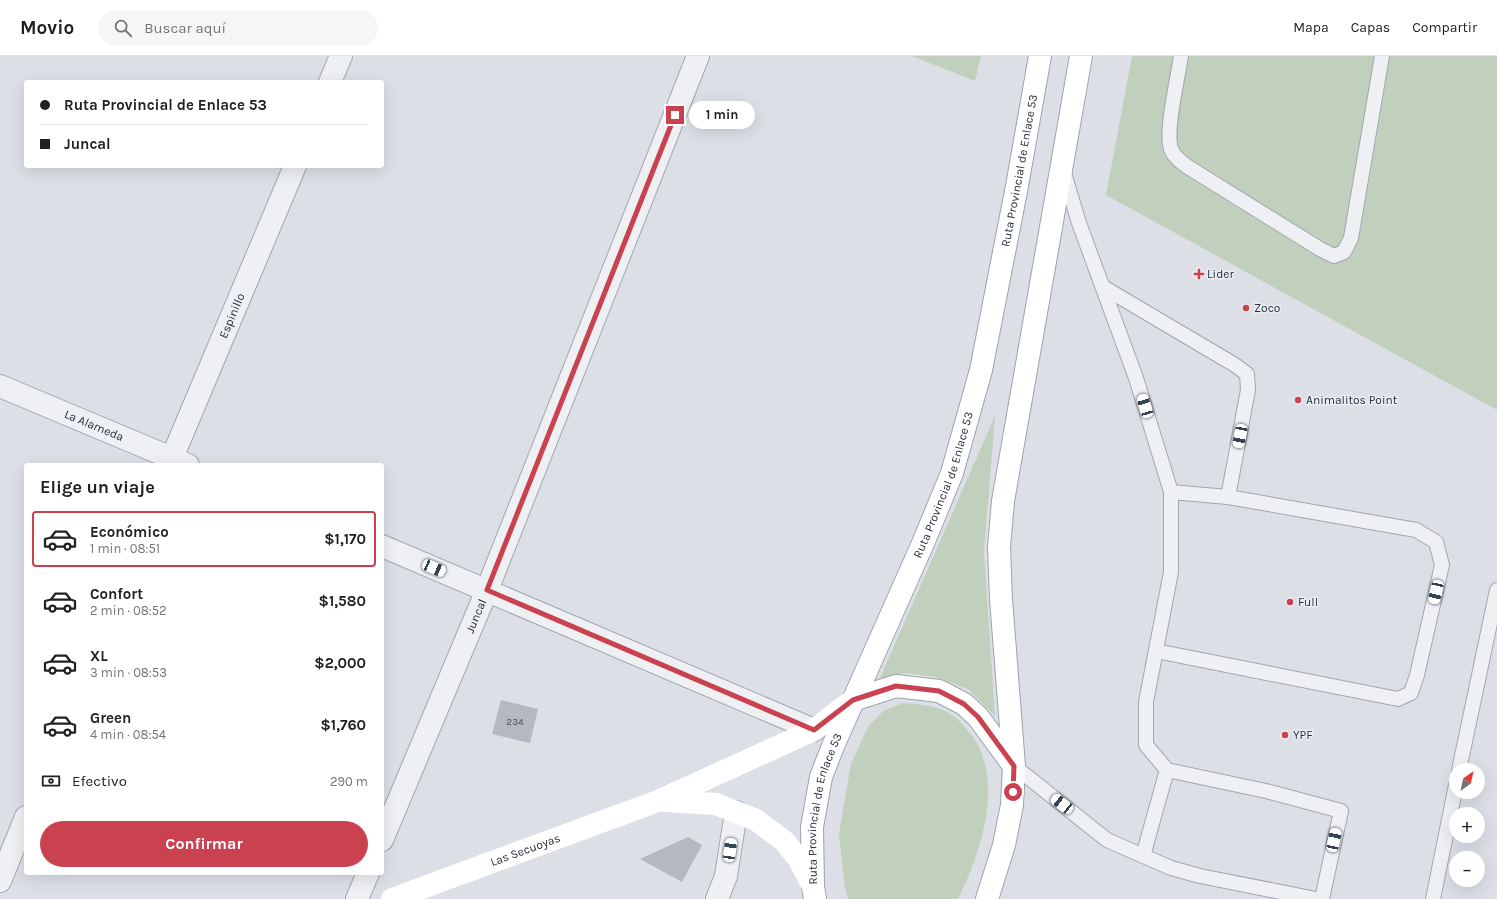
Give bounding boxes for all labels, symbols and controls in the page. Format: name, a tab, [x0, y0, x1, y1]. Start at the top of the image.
search box	[98, 10, 378, 46]
text: Movio	[20, 17, 74, 39]
icon: search	[112, 17, 134, 39]
text: Buscar aquí	[144, 19, 226, 37]
text: Mapa	[1293, 19, 1329, 36]
text: Capas	[1351, 19, 1390, 36]
text: Compartir	[1412, 19, 1477, 36]
street label: Ruta Provincial de Enlace 53	[998, 93, 1040, 248]
text: Ruta Provincial de Enlace 53	[64, 96, 267, 114]
callout: 1 min	[689, 101, 755, 129]
route end	[666, 106, 684, 124]
text: 1 min	[706, 107, 738, 122]
text: Juncal	[64, 135, 111, 153]
place label: Lider	[1207, 267, 1234, 281]
marker: Lider	[1194, 269, 1204, 279]
street label: Espinillo	[216, 291, 248, 340]
place label: Zoco	[1254, 301, 1280, 315]
marker: Zoco	[1241, 303, 1251, 313]
car	[1136, 393, 1154, 419]
place label: Animalitos Point	[1306, 393, 1398, 407]
marker: Animalitos Point	[1293, 395, 1303, 405]
street label: La Alameda	[62, 407, 126, 444]
street label: Ruta Provincial de Enlace 53	[910, 410, 976, 560]
car	[1232, 423, 1248, 449]
text: Elige un viaje	[40, 476, 155, 498]
icon: car	[42, 521, 78, 557]
text: Económico	[90, 523, 169, 541]
text: $1,170	[324, 530, 366, 548]
text: 1 min · 08:51	[90, 541, 160, 556]
car	[421, 558, 447, 578]
car	[1427, 579, 1445, 605]
icon: car	[42, 583, 78, 619]
text: Confort	[90, 585, 143, 603]
text: $1,580	[319, 592, 366, 610]
place label: Full	[1298, 595, 1318, 609]
street label: Juncal	[463, 597, 489, 635]
marker: Full	[1285, 597, 1295, 607]
text: 2 min · 08:52	[90, 603, 167, 618]
icon: car	[42, 645, 78, 681]
text: XL	[90, 647, 108, 665]
text: $2,000	[314, 654, 366, 672]
text: 3 min · 08:53	[90, 665, 167, 680]
icon: car	[42, 707, 78, 743]
text: Green	[90, 709, 131, 727]
text: $1,760	[320, 716, 366, 734]
house number: 234	[506, 716, 524, 728]
text: 4 min · 08:54	[90, 727, 166, 742]
place label: YPF	[1293, 728, 1313, 742]
marker: YPF	[1280, 730, 1290, 740]
street label: Ruta Provincial de Enlace 53	[805, 731, 845, 885]
north arrow	[1449, 763, 1485, 799]
map controls	[1449, 763, 1485, 887]
icon: cash	[40, 770, 62, 792]
text: Efectivo	[72, 772, 127, 790]
text: 290 m	[330, 774, 368, 789]
route start	[1004, 783, 1022, 801]
car	[1049, 792, 1075, 816]
button: +	[1449, 807, 1485, 843]
button: Confirmar	[40, 821, 368, 867]
car	[1326, 827, 1342, 853]
street label: Las Secuoyas	[488, 831, 562, 869]
car	[722, 837, 738, 863]
button: −	[1449, 851, 1485, 887]

